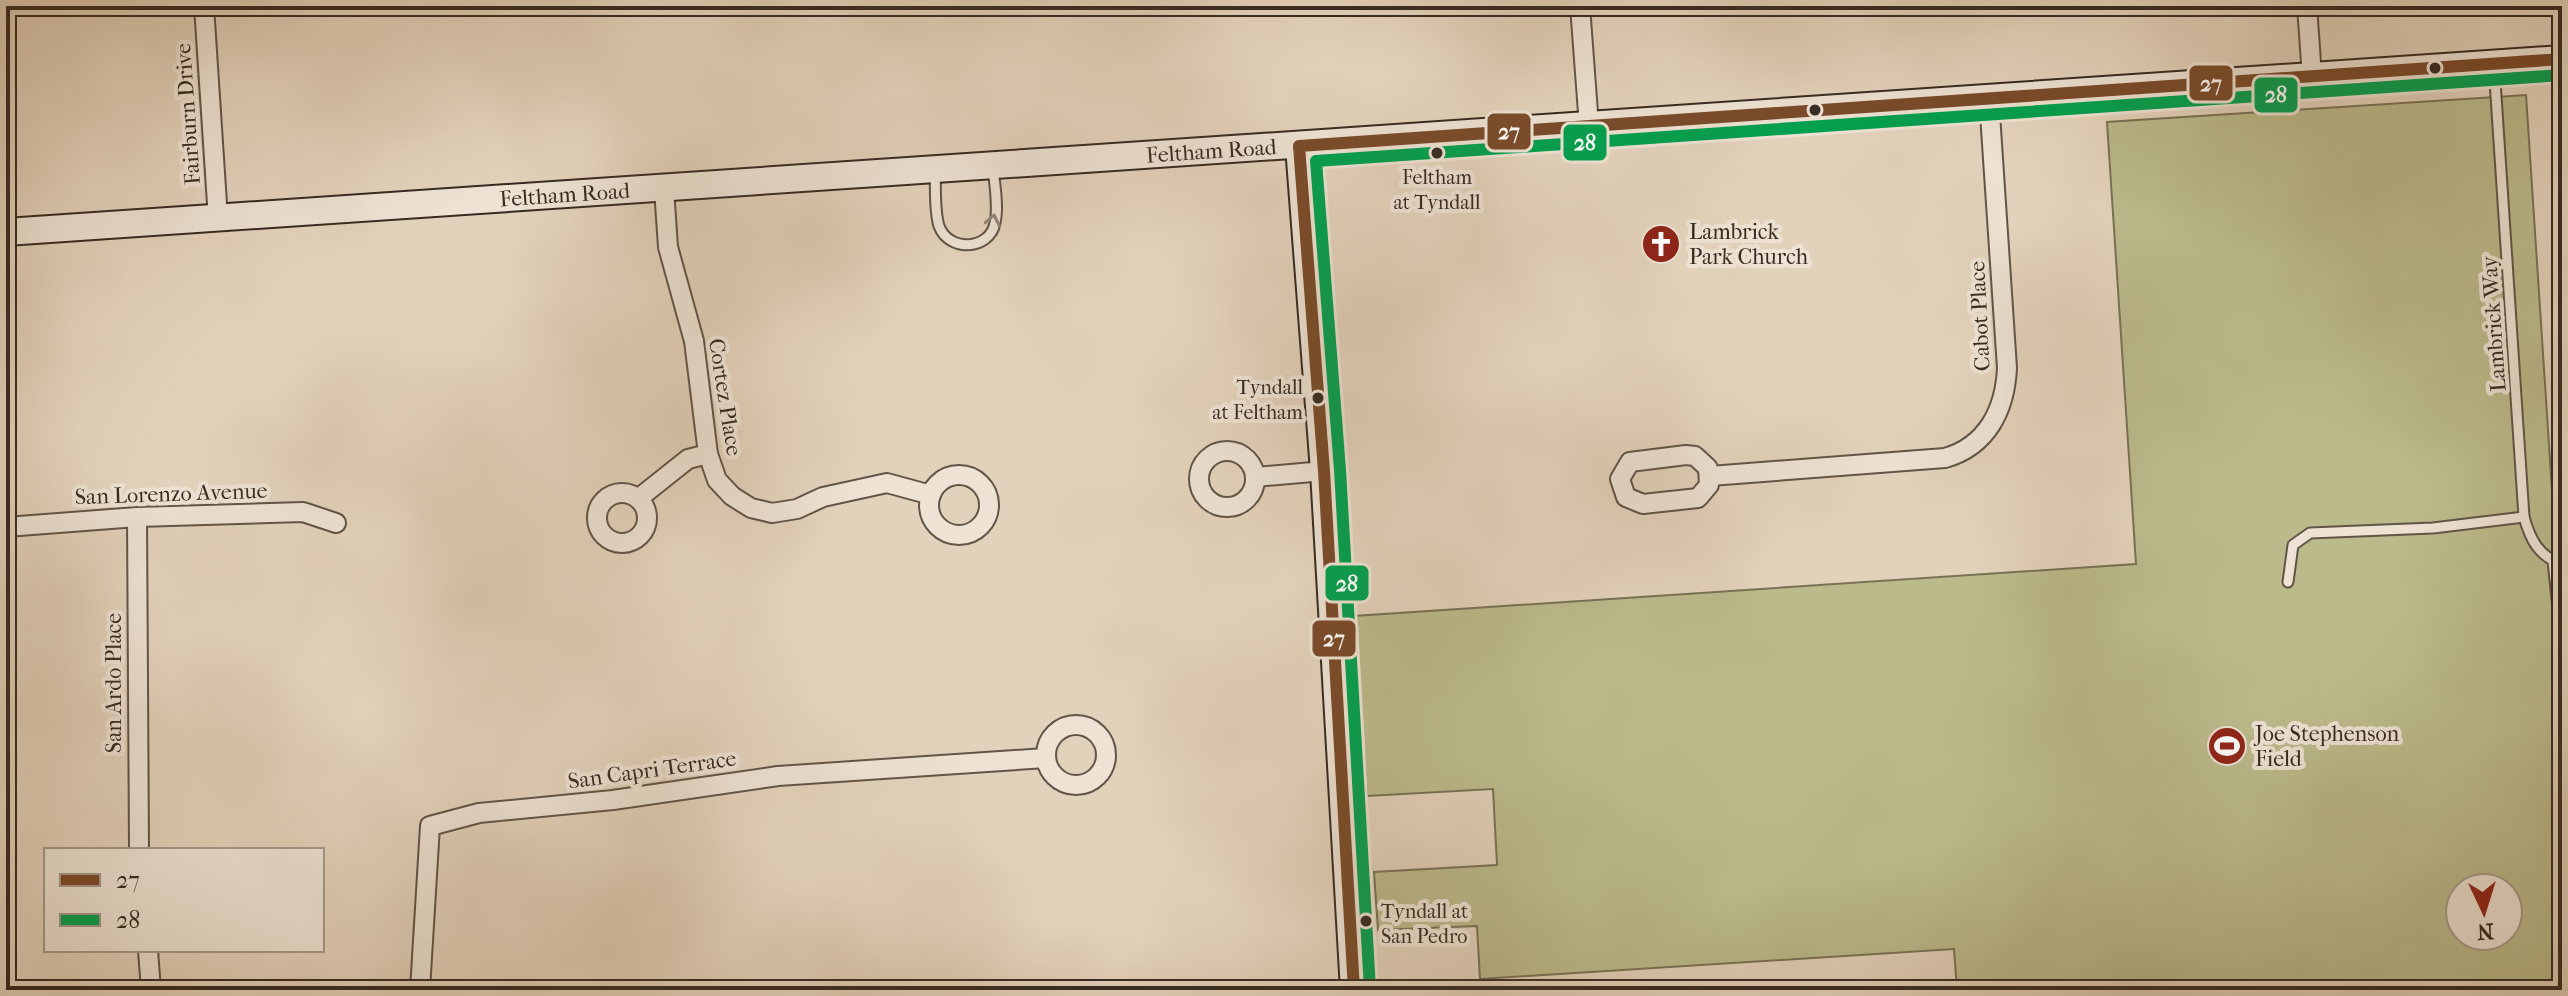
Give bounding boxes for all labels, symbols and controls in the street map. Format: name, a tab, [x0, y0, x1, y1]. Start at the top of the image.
street label: Fairburn Drive	[170, 42, 206, 186]
unlabelled marker	[2427, 60, 2443, 76]
line badge: 27	[2188, 64, 2234, 102]
text: 27	[2200, 71, 2222, 97]
line badge: 28	[2253, 76, 2299, 114]
text: 28	[2265, 82, 2287, 108]
unlabelled marker	[1807, 102, 1823, 118]
line badge: 27	[1486, 112, 1532, 151]
text: 27	[1498, 119, 1520, 145]
line badge: 28	[1562, 123, 1608, 162]
text: 28	[1574, 130, 1596, 156]
street label: Feltham Road	[1145, 134, 1279, 169]
marker: Feltham at Tyndall	[1429, 145, 1445, 161]
place label: Feltham at Tyndall	[1393, 166, 1481, 214]
street label: Feltham Road	[499, 178, 632, 213]
one-way arrow	[984, 214, 1001, 227]
place label: Lambrick Park Church	[1689, 219, 1809, 270]
church icon: Lambrick Park Church	[1640, 223, 1682, 265]
street label: Lambrick Way	[2476, 254, 2512, 393]
street label: Cabot Place	[1964, 260, 1996, 372]
street label: Cortez Place	[703, 337, 747, 458]
place label: Tyndall at Feltham	[1212, 376, 1303, 424]
marker: Tyndall at Feltham	[1310, 390, 1326, 406]
street label: San Lorenzo Avenue	[74, 478, 268, 510]
line badge: 28	[1324, 564, 1370, 602]
text: 28	[1336, 571, 1358, 597]
street label: San Ardo Place	[101, 613, 127, 753]
line badge: 27	[1311, 619, 1357, 658]
text: 27	[1323, 626, 1345, 652]
place label: Joe Stephenson Field	[2253, 721, 2399, 772]
sports icon: Joe Stephenson Field	[2206, 725, 2248, 767]
street label: San Capri Terrace	[566, 745, 738, 795]
legend	[44, 848, 324, 952]
text: 27	[116, 866, 140, 894]
north arrow	[2444, 872, 2524, 952]
place label: Tyndall at San Pedro	[1381, 900, 1468, 948]
text: 28	[116, 906, 140, 934]
marker: Tyndall at San Pedro	[1358, 913, 1374, 929]
text: N	[2476, 917, 2495, 945]

